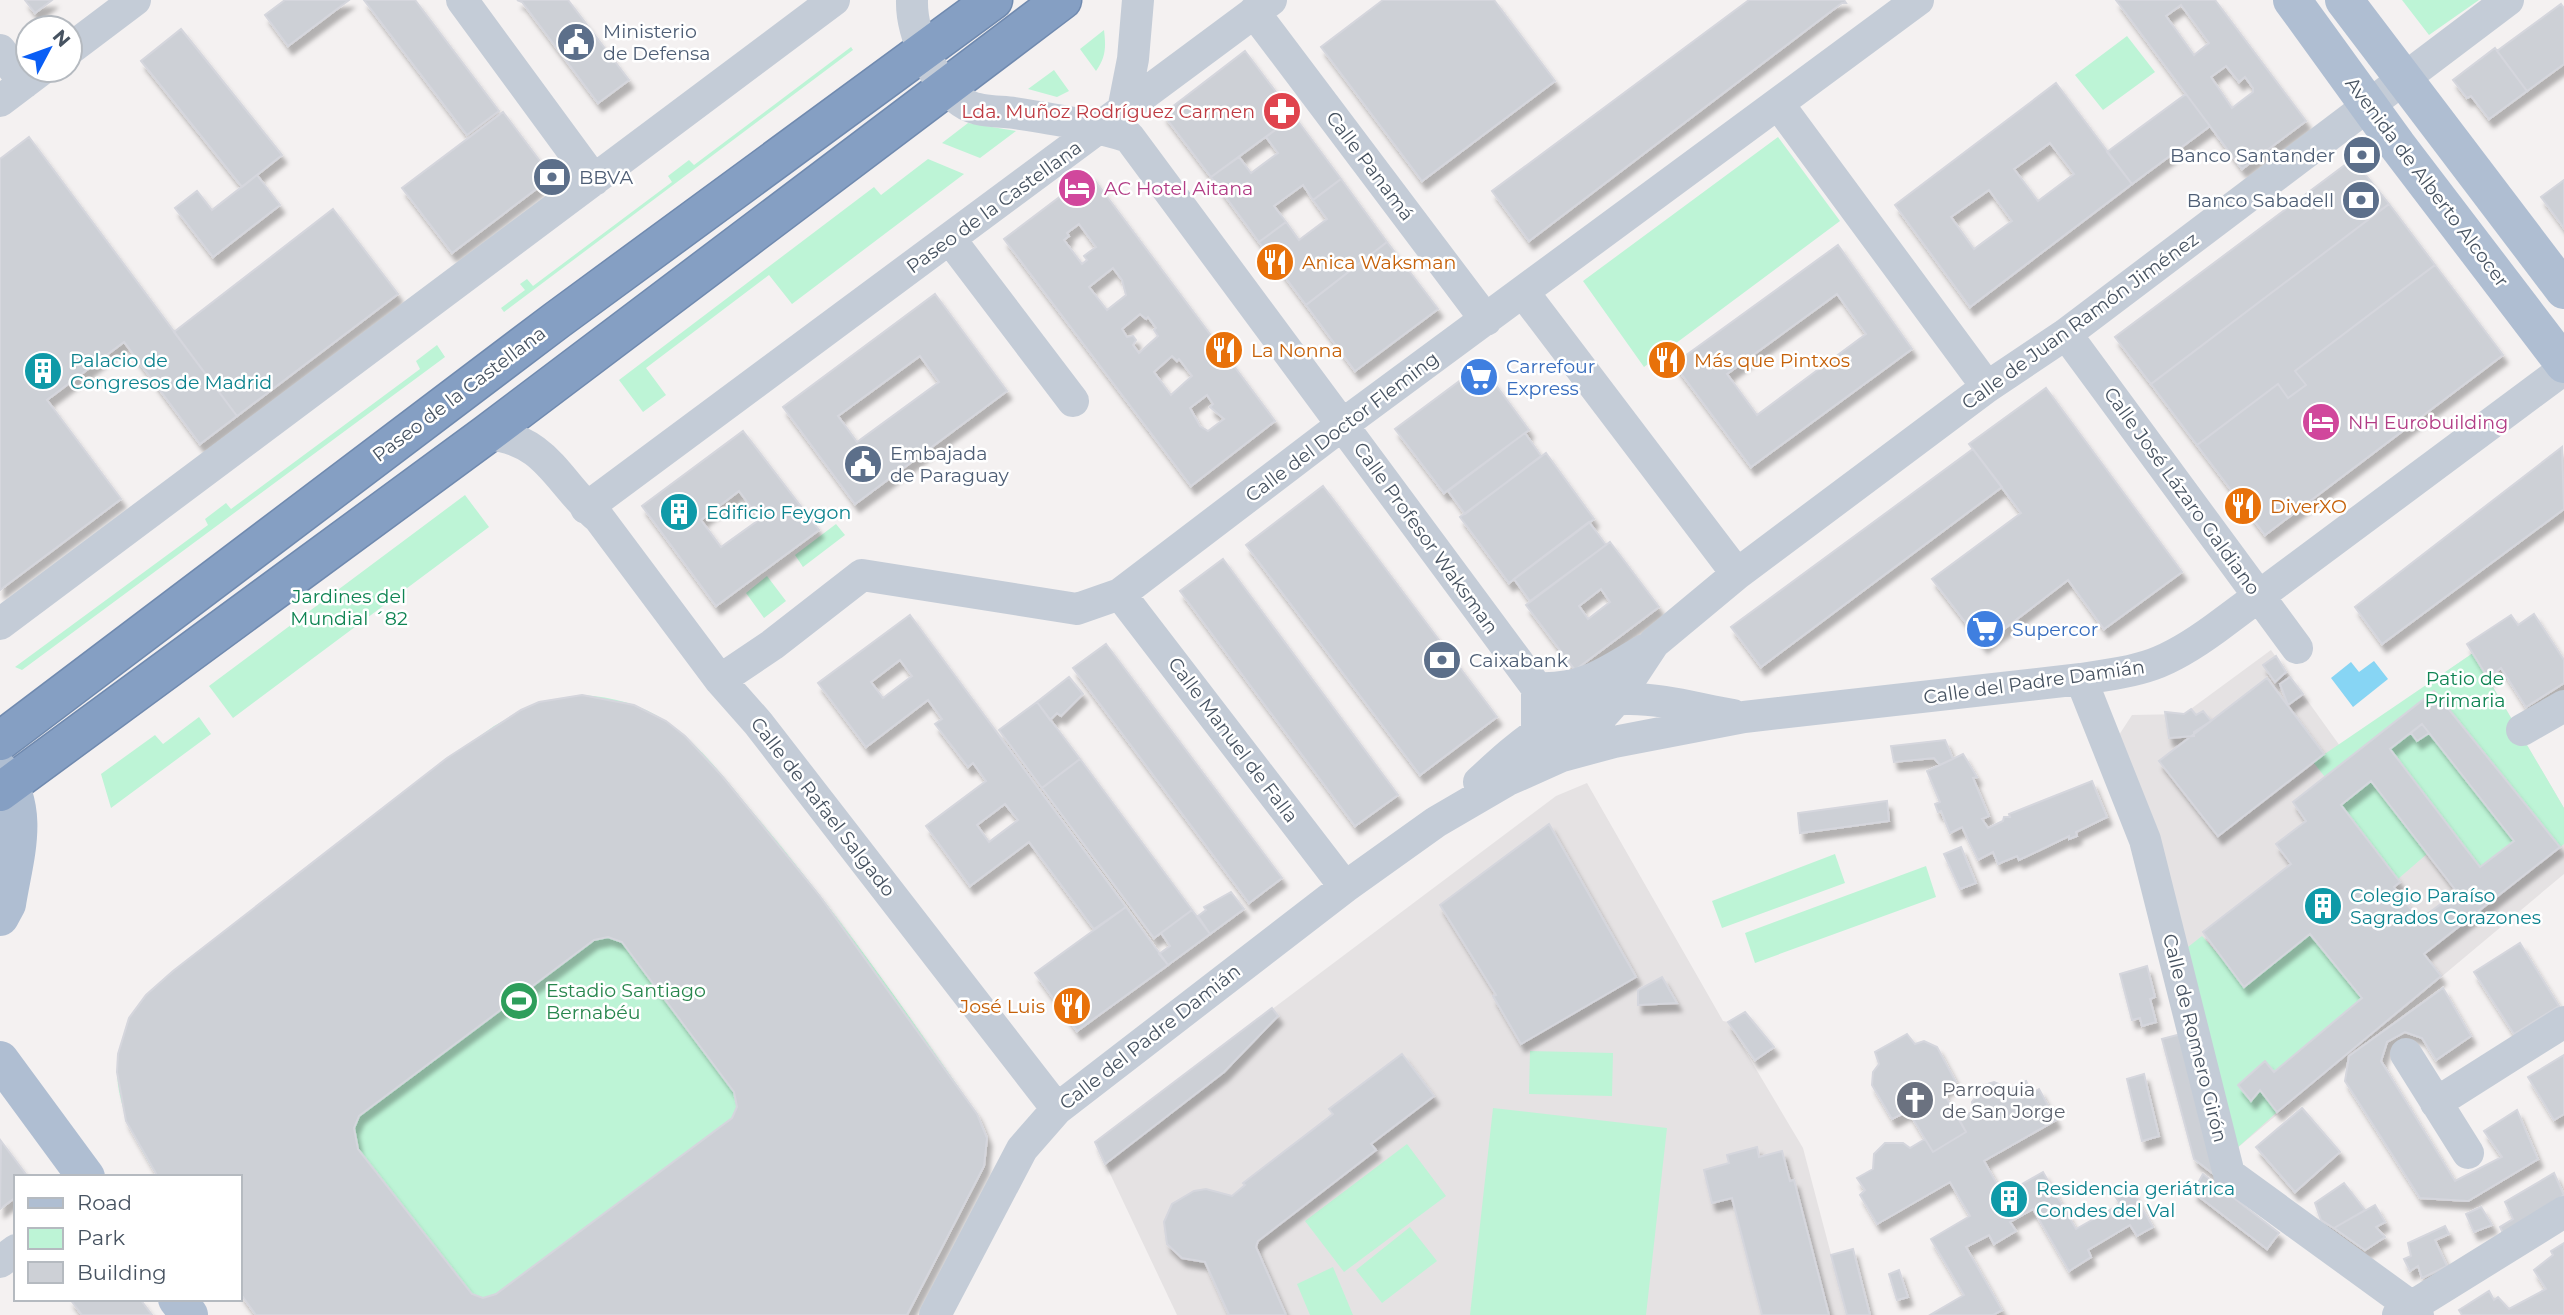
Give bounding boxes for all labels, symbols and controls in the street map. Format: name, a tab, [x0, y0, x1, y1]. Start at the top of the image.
north arrow	[14, 14, 84, 84]
place label: Ministerio de Defensa	[603, 20, 711, 65]
public building icon: Ministerio de Defensa	[555, 21, 597, 63]
text: N	[48, 25, 75, 52]
street label: Avenida de Alberto Alcocer	[2340, 72, 2514, 292]
pharmacy icon: Lda. Muñoz Rodríguez Carmen	[1261, 90, 1303, 132]
place label: Lda. Muñoz Rodríguez Carmen	[961, 100, 1255, 123]
street label: Calle Panamá	[1321, 107, 1419, 225]
bank icon: Banco Santander	[2341, 134, 2383, 176]
street label: Paseo de la Castellana	[902, 136, 1086, 278]
place label: Banco Santander	[2170, 144, 2335, 167]
bank icon: BBVA	[531, 156, 573, 198]
place label: BBVA	[579, 166, 634, 189]
hotel icon: AC Hotel Aitana	[1056, 167, 1098, 209]
place label: AC Hotel Aitana	[1104, 177, 1253, 200]
bank icon: Banco Sabadell	[2340, 179, 2382, 221]
place label: Banco Sabadell	[2187, 189, 2334, 212]
street label: Calle de Juan Ramón Jiménez	[1957, 227, 2203, 415]
restaurant icon: Anica Waksman	[1254, 241, 1296, 283]
place label: Anica Waksman	[1302, 251, 1456, 274]
street label: Paseo de la Castellana	[368, 321, 550, 467]
restaurant icon: La Nonna	[1203, 329, 1245, 371]
place label: La Nonna	[1251, 339, 1343, 362]
restaurant icon: Más que Pintxos	[1646, 339, 1688, 381]
street label: Calle del Doctor Fleming	[1241, 347, 1443, 507]
place label: Palacio de Congresos de Madrid	[70, 349, 272, 394]
place label: Más que Pintxos	[1694, 349, 1850, 372]
building icon: Palacio de Congresos de Madrid	[22, 350, 64, 392]
place label: Carrefour Express	[1506, 355, 1595, 400]
supermarket icon: Carrefour Express	[1458, 356, 1500, 398]
street label: Calle José Lázaro Galdiano	[2099, 383, 2265, 599]
hotel icon: NH Eurobuilding	[2300, 401, 2342, 443]
place label: NH Eurobuilding	[2348, 411, 2508, 434]
street label: Calle Profesor Waksman	[1349, 438, 1503, 638]
place label: Embajada de Paraguay	[890, 442, 1010, 487]
public building icon: Embajada de Paraguay	[842, 443, 884, 485]
restaurant icon: DiverXO	[2222, 485, 2264, 527]
building icon: Edificio Feygon	[658, 491, 700, 533]
place label: DiverXO	[2270, 495, 2347, 518]
place label: Edificio Feygon	[706, 501, 851, 524]
park label: Jardines del Mundial ´82	[290, 585, 408, 630]
supermarket icon: Supercor	[1964, 608, 2006, 650]
place label: Supercor	[2012, 618, 2098, 641]
bank icon: Caixabank	[1421, 639, 1463, 681]
place label: Caixabank	[1469, 649, 1569, 672]
street label: Calle Manuel de Falla	[1163, 653, 1303, 827]
street label: Calle del Padre Damián	[1922, 655, 2146, 709]
park label: Patio de Primaria	[2425, 667, 2505, 712]
street label: Calle de Rafael Salgado	[746, 713, 900, 901]
place label: Colegio Paraíso Sagrados Corazones	[2350, 884, 2541, 929]
building icon: Colegio Paraíso Sagrados Corazones	[2302, 885, 2344, 927]
street label: Calle de Romero Girón	[2158, 931, 2232, 1145]
street label: Calle del Padre Damián	[1055, 959, 1245, 1115]
place label: Estadio Santiago Bernabéu	[546, 979, 706, 1024]
sports icon: Estadio Santiago Bernabéu	[498, 980, 540, 1022]
restaurant icon: José Luis	[1051, 985, 1093, 1027]
place label: José Luis	[959, 995, 1045, 1018]
place label: Parroquia de San Jorge	[1942, 1078, 2065, 1123]
church icon: Parroquia de San Jorge	[1894, 1079, 1936, 1121]
legend	[14, 1175, 242, 1301]
place label: Residencia geriátrica Condes del Val	[2036, 1177, 2235, 1222]
building icon: Residencia geriátrica Condes del Val	[1988, 1178, 2030, 1220]
text: Road	[77, 1190, 132, 1215]
text: Park	[77, 1225, 125, 1250]
text: Building	[77, 1260, 167, 1285]

